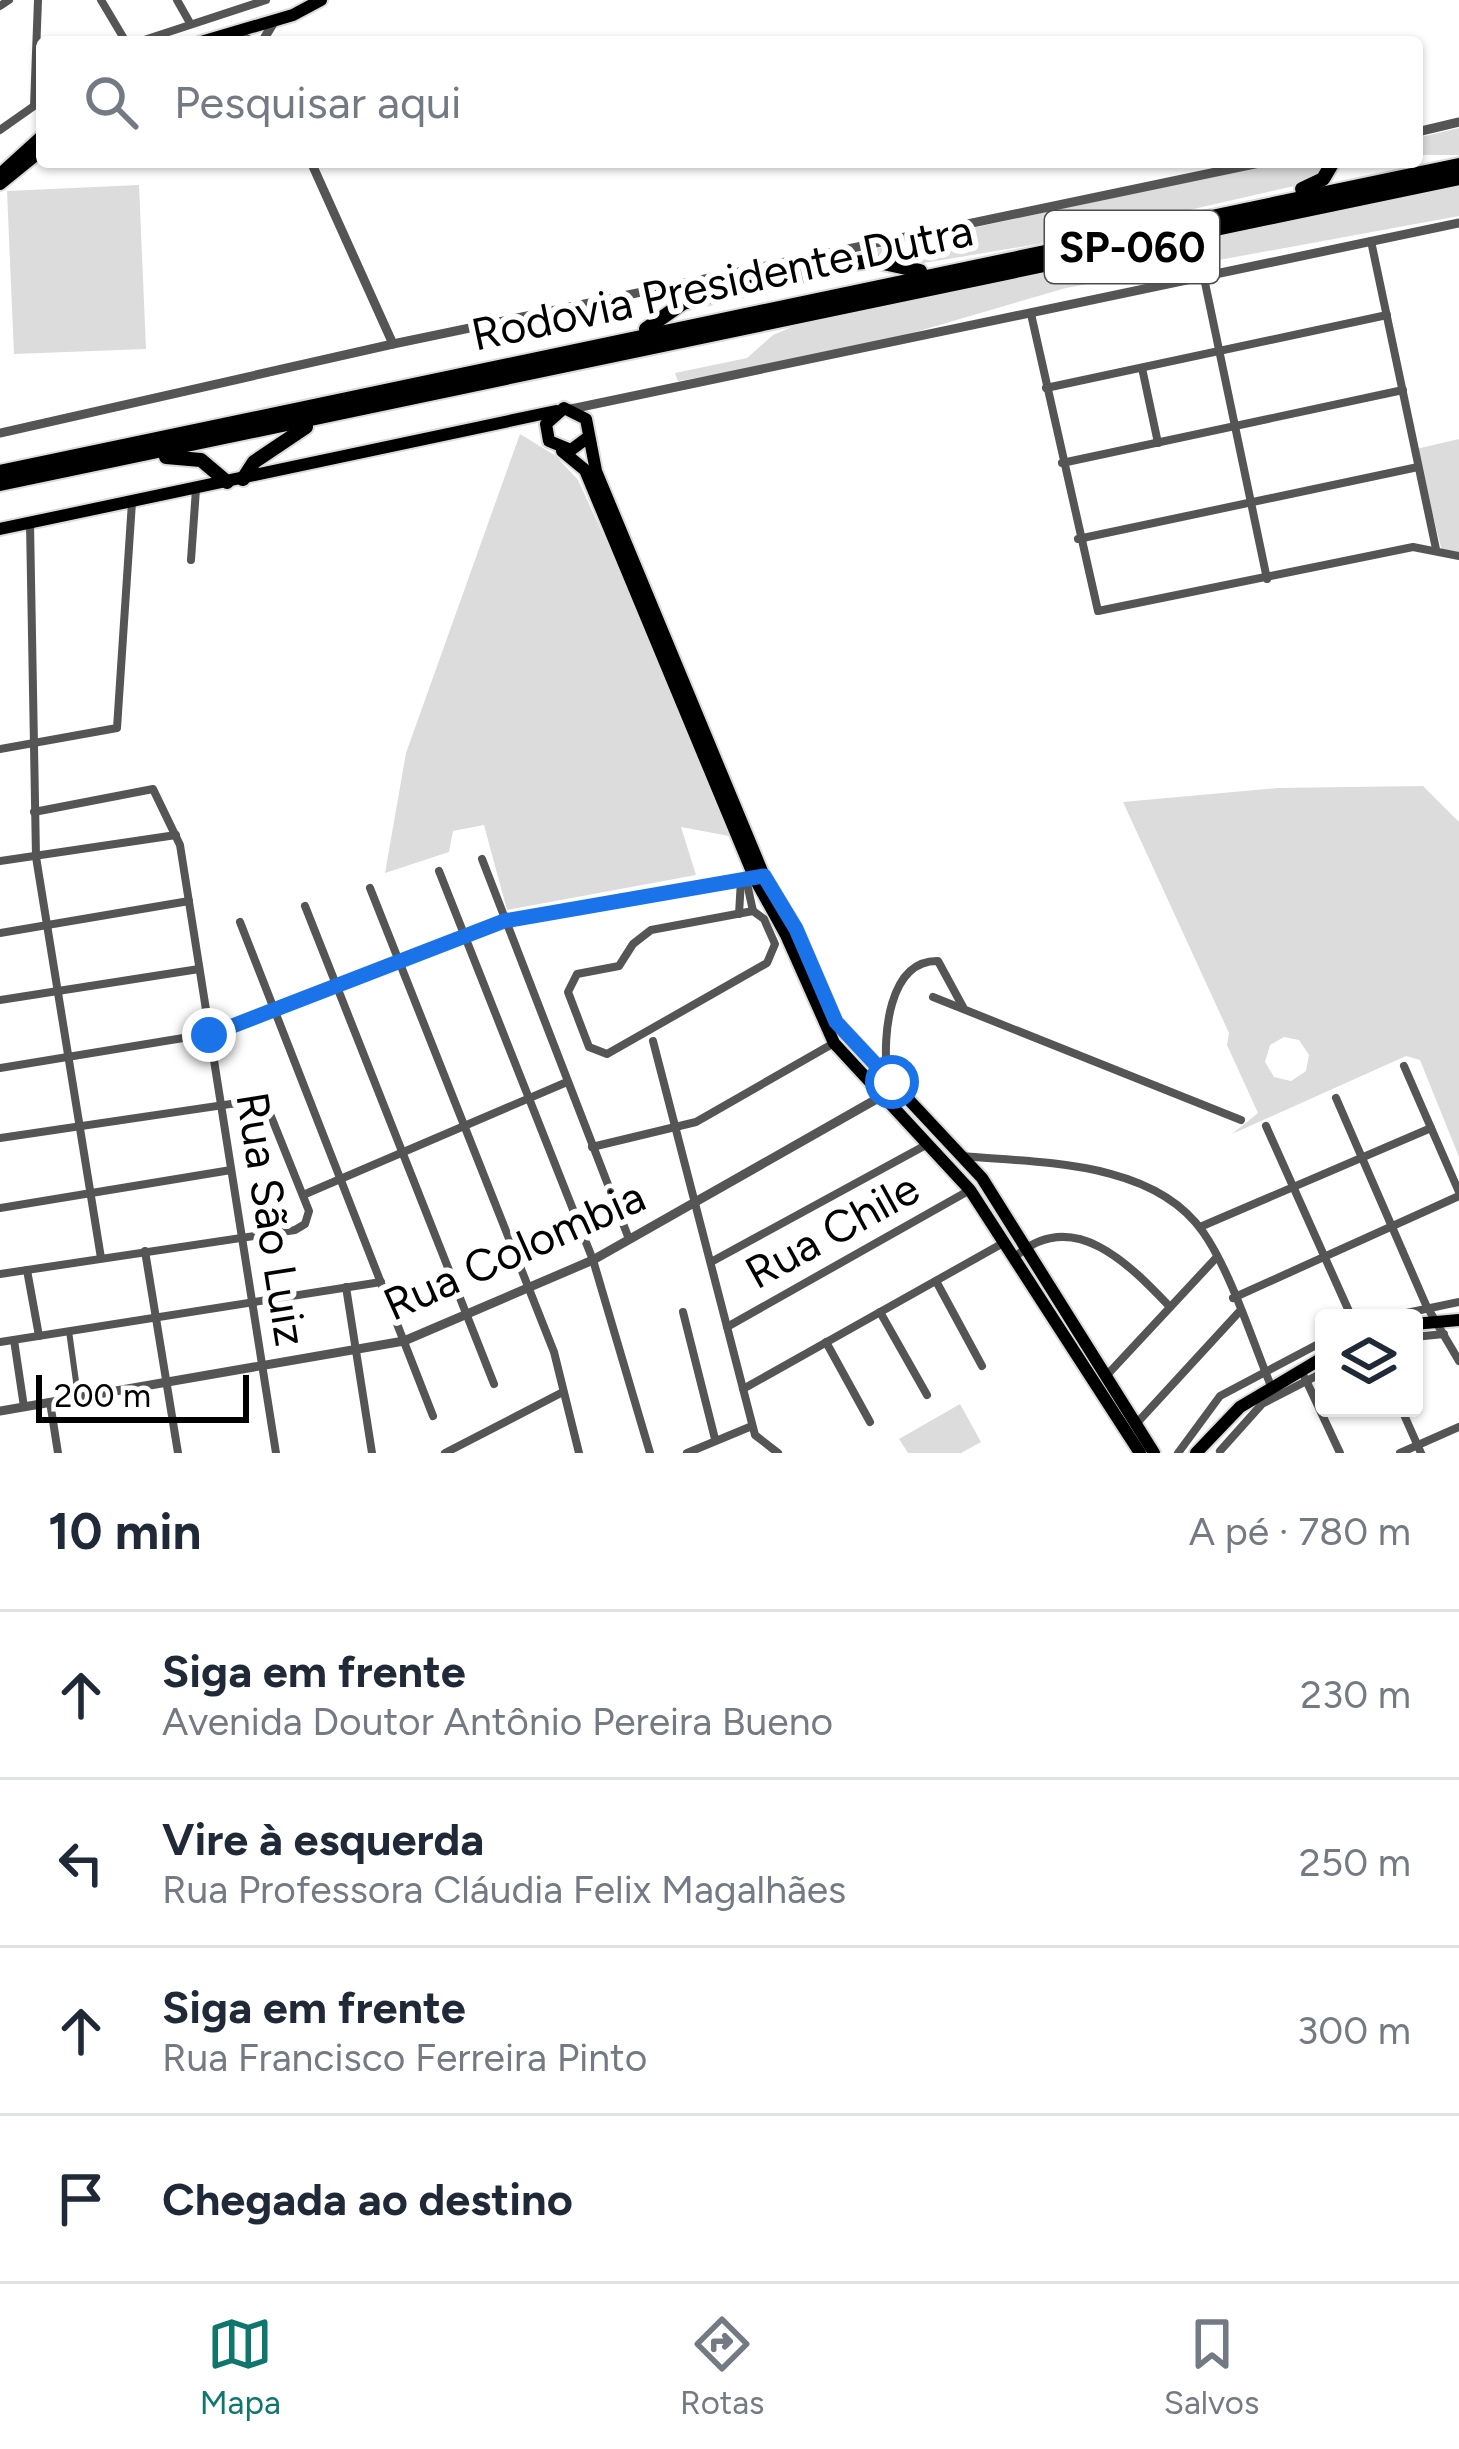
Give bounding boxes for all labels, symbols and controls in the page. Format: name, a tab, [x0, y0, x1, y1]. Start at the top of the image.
search box	[36, 36, 1423, 168]
icon: search	[78, 69, 144, 135]
text: Pesquisar aqui	[174, 75, 461, 129]
street label: Rodovia Presidente Dutra	[466, 202, 978, 362]
road number: SP-060	[1045, 211, 1219, 283]
route end	[182, 1008, 236, 1062]
route start	[865, 1055, 919, 1109]
street label: Rua São Luiz	[225, 1088, 319, 1350]
street label: Rua Chile	[736, 1160, 928, 1300]
street label: Rua Colombia	[375, 1168, 653, 1332]
map controls	[1315, 1309, 1423, 1417]
button: layers	[1315, 1309, 1423, 1417]
scale bar	[36, 1369, 249, 1422]
text: 200 m	[54, 1376, 151, 1415]
text: 10 min	[48, 1501, 202, 1562]
text: A pé · 780 m	[1189, 1508, 1411, 1555]
text: Siga em frente	[162, 1644, 466, 1698]
icon: ahead	[48, 1662, 114, 1728]
text: 230 m	[1300, 1671, 1411, 1718]
text: Avenida Doutor Antônio Pereira Bueno	[162, 1698, 833, 1745]
text: Vire à esquerda	[162, 1812, 484, 1866]
icon: left	[48, 1830, 114, 1896]
text: 250 m	[1299, 1839, 1411, 1886]
text: Rua Professora Cláudia Felix Magalhães	[162, 1866, 846, 1913]
text: Siga em frente	[162, 1980, 466, 2034]
icon: ahead	[48, 1998, 114, 2064]
text: 300 m	[1297, 2007, 1411, 2054]
text: Rua Francisco Ferreira Pinto	[162, 2034, 647, 2081]
icon: arrive	[48, 2166, 114, 2232]
text: Chegada ao destino	[162, 2172, 573, 2226]
tab: Mapa	[200, 2311, 281, 2422]
tab: Rotas	[680, 2311, 764, 2422]
tab: Salvos	[1164, 2311, 1259, 2422]

